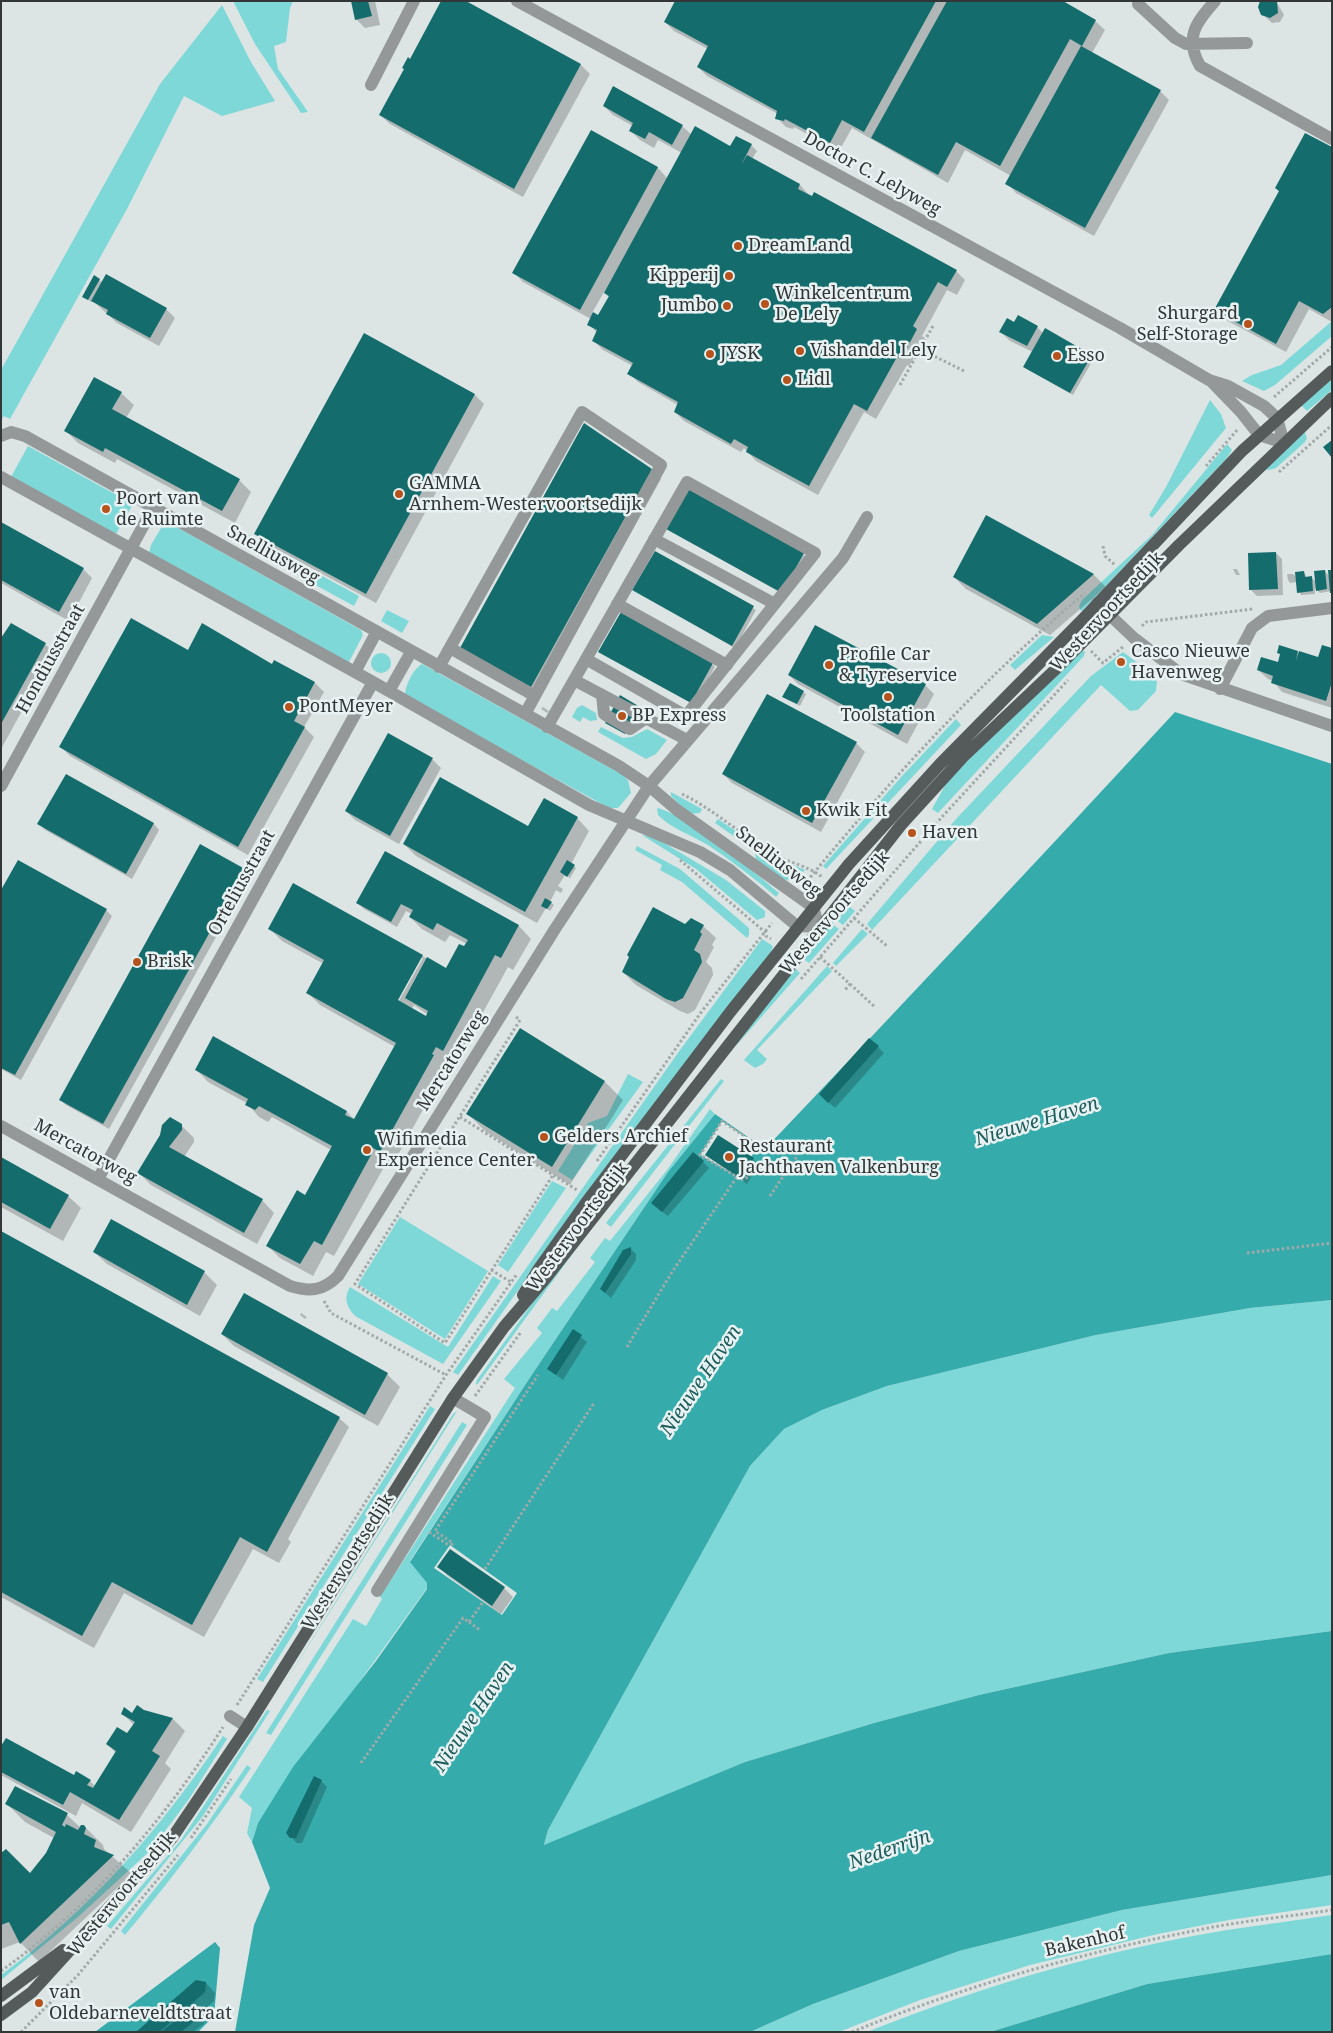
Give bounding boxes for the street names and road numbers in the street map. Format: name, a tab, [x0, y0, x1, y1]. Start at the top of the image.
street label: Doctor C. Lelyweg	[799, 127, 945, 221]
street label: Snelliusweg	[223, 521, 323, 589]
street label: Westervoortsedijk	[1046, 547, 1168, 677]
street label: Hondiusstraat	[12, 600, 90, 718]
street label: Snelliusweg	[731, 822, 825, 902]
street label: Orteliusstraat	[204, 826, 280, 940]
street label: Westervoortsedijk	[776, 847, 894, 979]
street label: Mercatorweg	[413, 1007, 491, 1115]
street label: Mercatorweg	[30, 1115, 140, 1189]
street label: Westervoortsedijk	[522, 1158, 634, 1296]
street label: Westervoortsedijk	[297, 1490, 399, 1634]
street label: Westervoortsedijk	[63, 1827, 181, 1961]
street label: Bakenhof	[1043, 1922, 1127, 1962]

